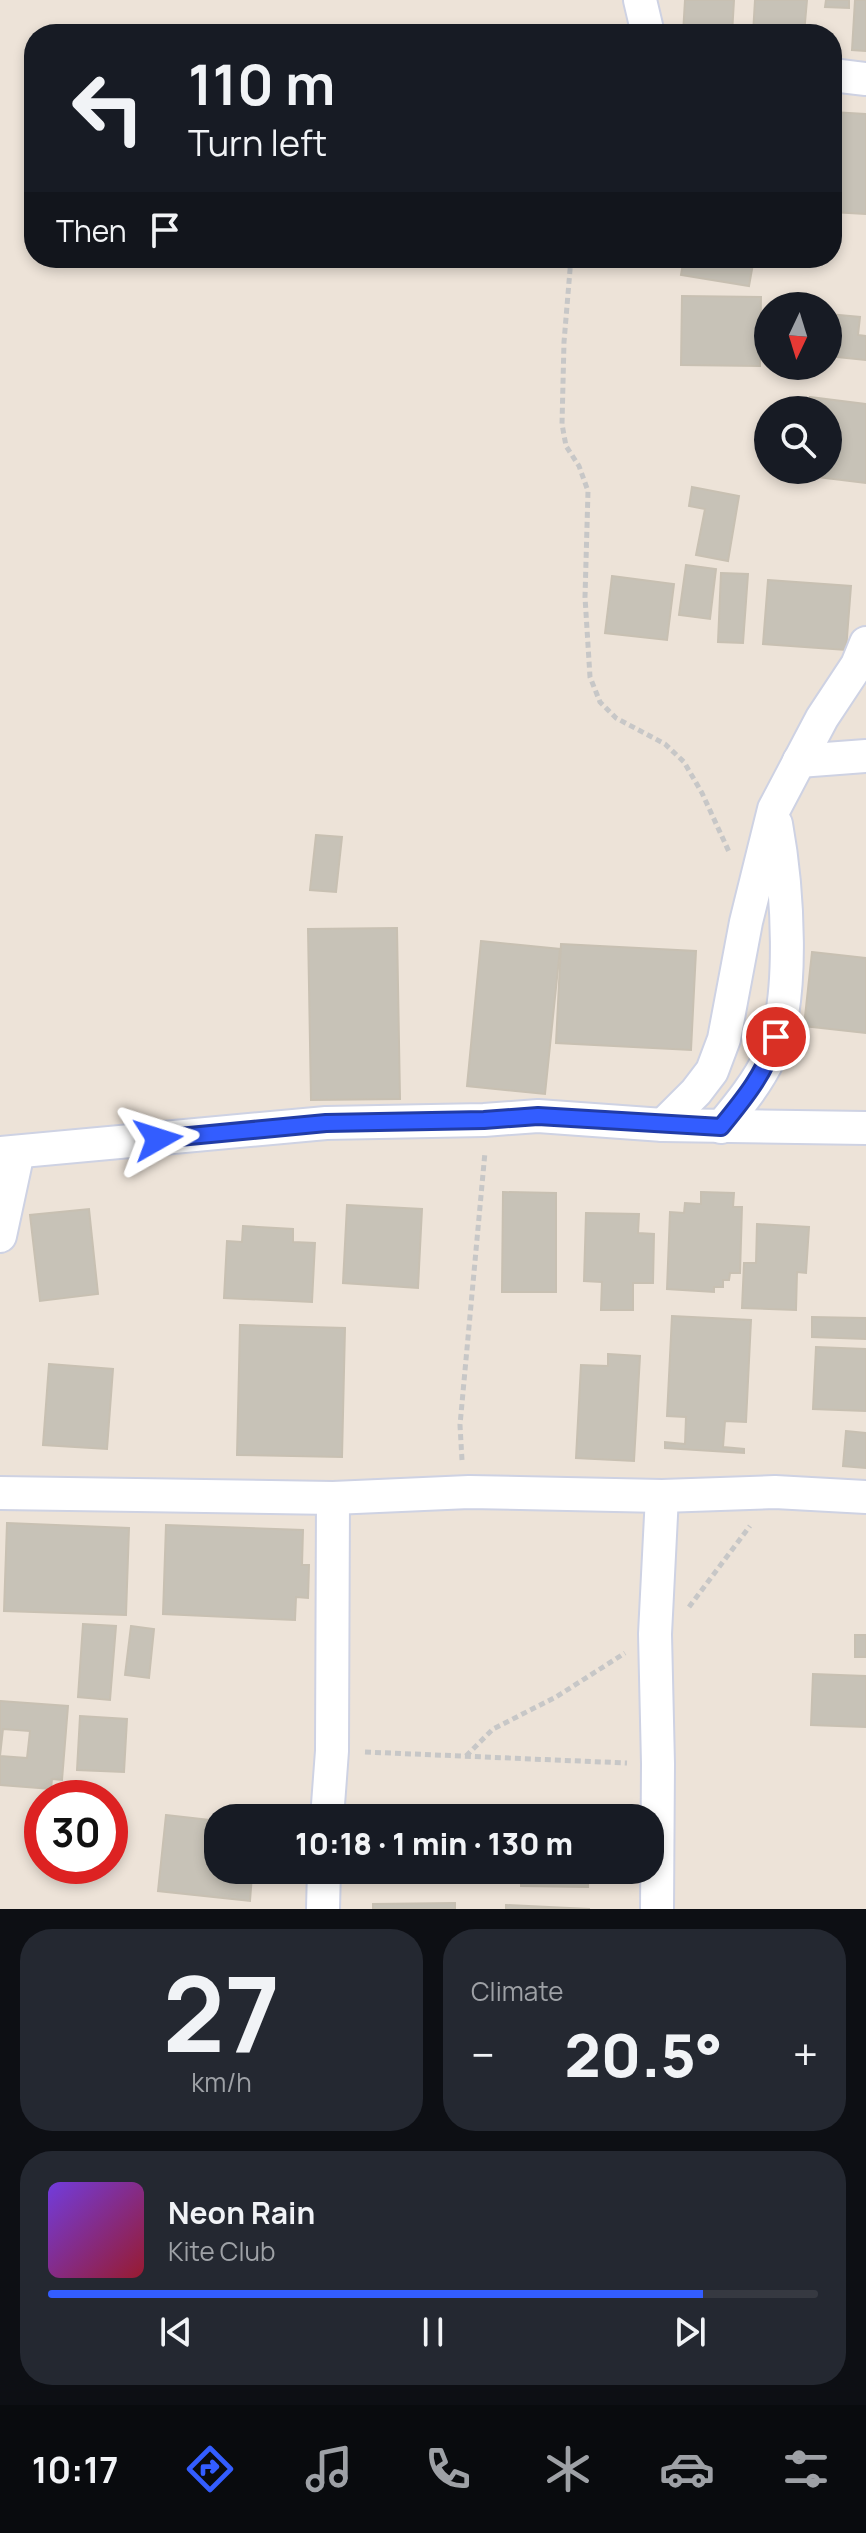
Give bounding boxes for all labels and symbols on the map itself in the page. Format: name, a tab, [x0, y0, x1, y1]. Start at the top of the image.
north arrow	[754, 292, 842, 380]
pin	[742, 1003, 810, 1071]
position arrow	[116, 1097, 200, 1181]
speed limit sign: 30	[24, 1780, 128, 1884]

